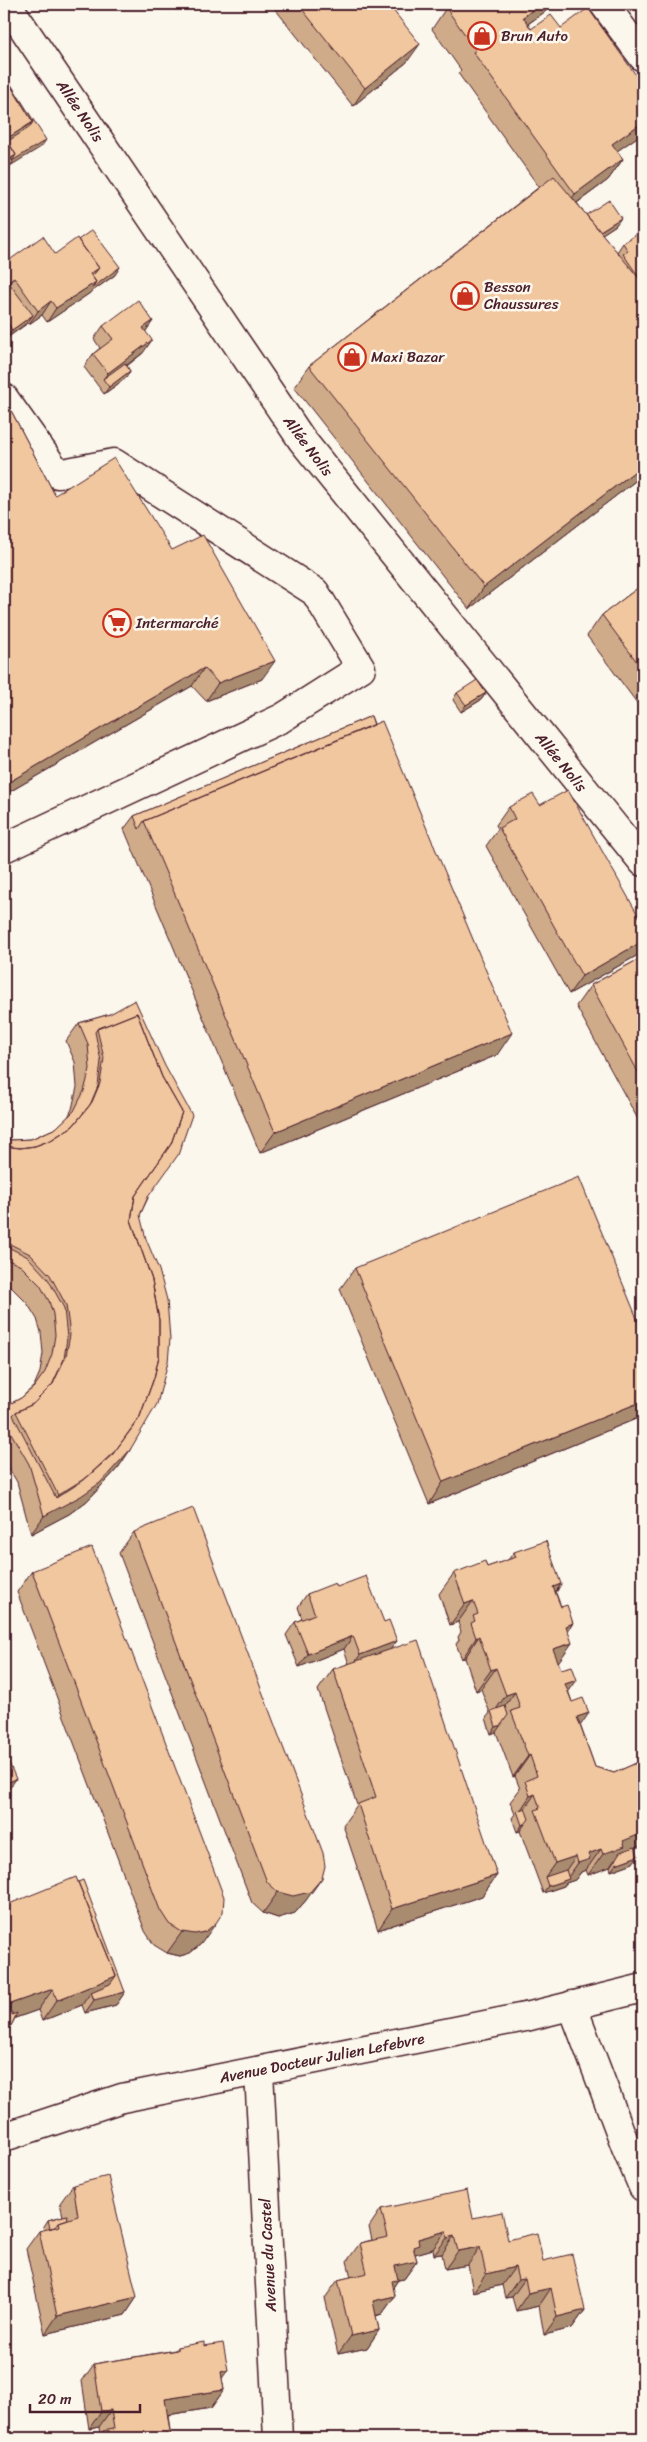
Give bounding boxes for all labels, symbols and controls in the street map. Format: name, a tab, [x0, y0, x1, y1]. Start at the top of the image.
shop icon: Brun Auto	[467, 21, 497, 51]
place label: Brun Auto	[501, 23, 569, 49]
street label: Allée Nolis	[49, 73, 111, 148]
place label: Besson Chaussures	[484, 274, 559, 317]
shop icon: Besson Chaussures	[450, 281, 480, 311]
shop icon: Maxi Bazar	[337, 342, 367, 372]
place label: Maxi Bazar	[371, 344, 445, 370]
street label: Allée Nolis	[276, 409, 340, 482]
supermarket icon: Intermarché	[102, 608, 132, 638]
place label: Intermarché	[135, 610, 219, 636]
street label: Allée Nolis	[528, 725, 594, 798]
street label: Avenue Docteur Julien Lefebvre	[216, 2025, 427, 2091]
street label: Avenue du Castel	[252, 2197, 284, 2313]
scale bar	[30, 2382, 140, 2414]
text: 20 m	[38, 2386, 72, 2412]

